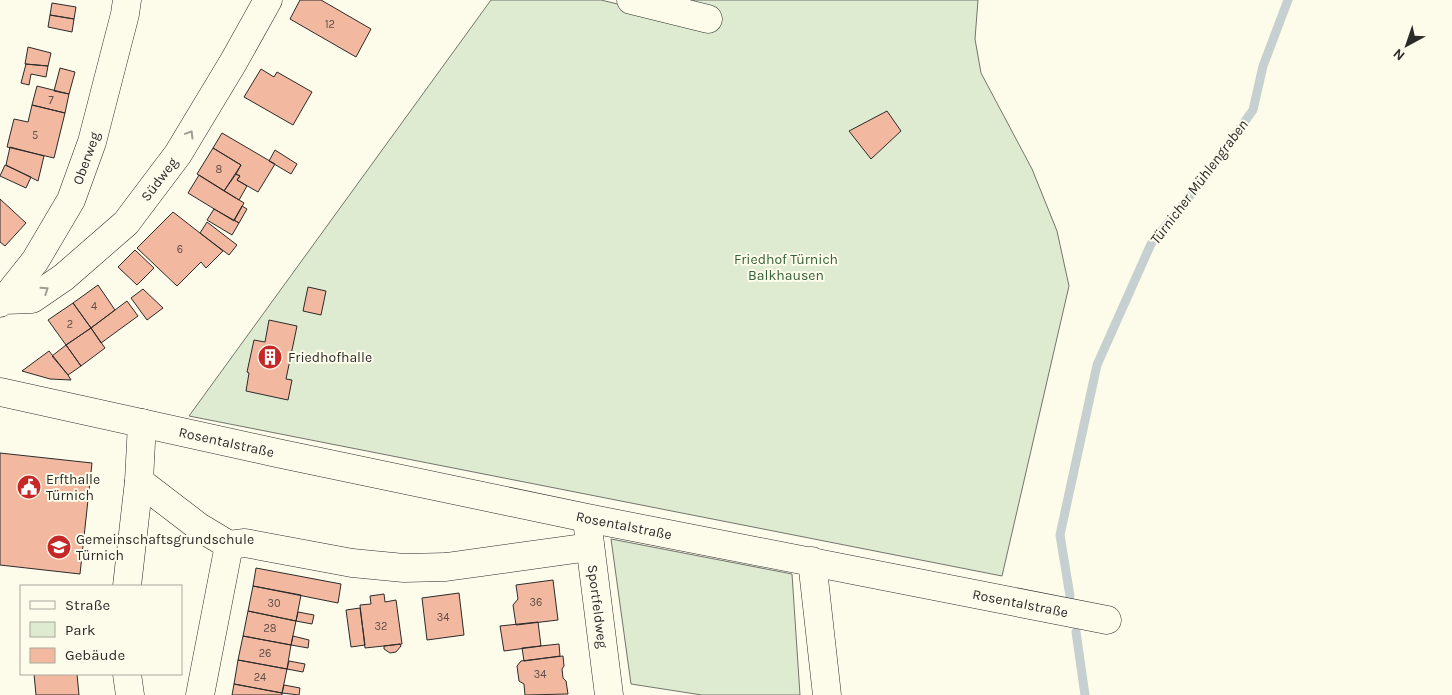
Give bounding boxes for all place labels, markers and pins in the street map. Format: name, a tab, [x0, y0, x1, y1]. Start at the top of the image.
building icon: Friedhofhalle	[257, 344, 283, 370]
place label: Friedhofhalle	[288, 349, 372, 366]
place label: Erfthalle Türnich	[46, 471, 100, 504]
public building icon: Erfthalle Türnich	[16, 474, 42, 500]
place label: Gemeinschaftsgrundschule Türnich	[76, 531, 254, 564]
school or university icon: Gemeinschaftsgrundschule Türnich	[46, 534, 72, 560]

